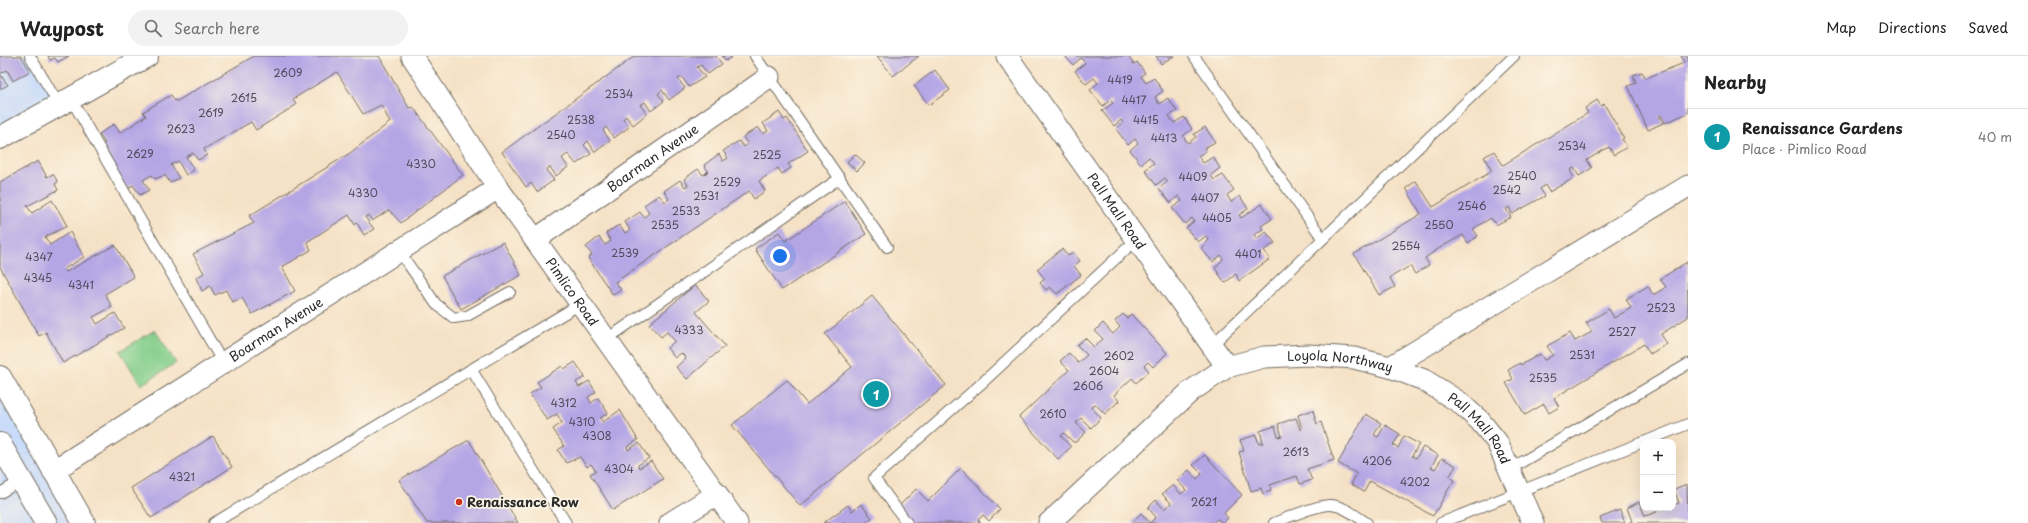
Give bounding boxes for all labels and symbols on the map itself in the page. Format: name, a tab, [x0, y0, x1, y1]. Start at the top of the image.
house number: 2609	[274, 64, 302, 81]
house number: 4419	[1107, 71, 1133, 88]
house number: 2534	[605, 85, 633, 102]
house number: 2615	[231, 89, 257, 106]
house number: 4417	[1121, 91, 1147, 108]
house number: 2619	[198, 104, 224, 121]
house number: 2538	[567, 111, 595, 128]
house number: 4415	[1133, 111, 1159, 128]
street label: Boarman Avenue	[603, 119, 702, 196]
house number: 2623	[167, 120, 195, 137]
house number: 2540	[546, 126, 576, 143]
house number: 4413	[1151, 129, 1177, 146]
house number: 2534	[1558, 137, 1586, 154]
house number: 2629	[126, 145, 154, 162]
house number: 2525	[753, 146, 781, 163]
house number: 4330	[406, 155, 436, 172]
house number: 2540	[1507, 167, 1537, 184]
house number: 4409	[1178, 168, 1208, 185]
street label: Pall Mall Road	[1083, 169, 1151, 253]
house number: 2529	[713, 173, 741, 190]
house number: 2542	[1493, 181, 1521, 198]
house number: 4330	[348, 184, 378, 201]
house number: 2531	[693, 187, 719, 204]
house number: 4407	[1191, 189, 1219, 206]
house number: 2546	[1458, 197, 1487, 214]
house number: 2533	[672, 202, 700, 219]
house number: 4405	[1202, 209, 1232, 226]
house number: 2535	[651, 216, 679, 233]
house number: 2550	[1425, 216, 1453, 233]
house number: 2554	[1392, 237, 1420, 254]
house number: 2539	[611, 244, 639, 261]
house number: 4401	[1235, 245, 1261, 262]
your location	[770, 246, 790, 266]
house number: 4347	[25, 248, 53, 265]
street label: Pimlico Road	[541, 253, 603, 330]
house number: 4345	[24, 269, 52, 286]
house number: 4341	[68, 276, 94, 293]
street label: Boarman Avenue	[225, 292, 326, 366]
house number: 2523	[1646, 299, 1676, 316]
house number: 4333	[675, 321, 703, 338]
house number: 2527	[1608, 323, 1636, 340]
street label: Loyola Northway	[1287, 345, 1395, 376]
house number: 2531	[1569, 346, 1595, 363]
house number: 2602	[1104, 347, 1134, 364]
house number: 2604	[1089, 362, 1119, 379]
house number: 2535	[1529, 369, 1557, 386]
house number: 2606	[1073, 377, 1103, 394]
pin: 1	[863, 379, 889, 409]
street label: Pall Mall Road	[1445, 387, 1516, 467]
house number: 4312	[551, 394, 577, 411]
house number: 2610	[1039, 405, 1067, 422]
house number: 4310	[569, 413, 595, 430]
house number: 4308	[582, 427, 612, 444]
house number: 2613	[1283, 443, 1309, 460]
house number: 4206	[1362, 452, 1392, 469]
house number: 4304	[604, 460, 634, 477]
house number: 4321	[169, 468, 195, 485]
house number: 4202	[1400, 473, 1430, 490]
place label: Renaissance Row	[467, 492, 579, 511]
house number: 2621	[1191, 493, 1217, 510]
marker: Renaissance Row	[454, 497, 464, 507]

